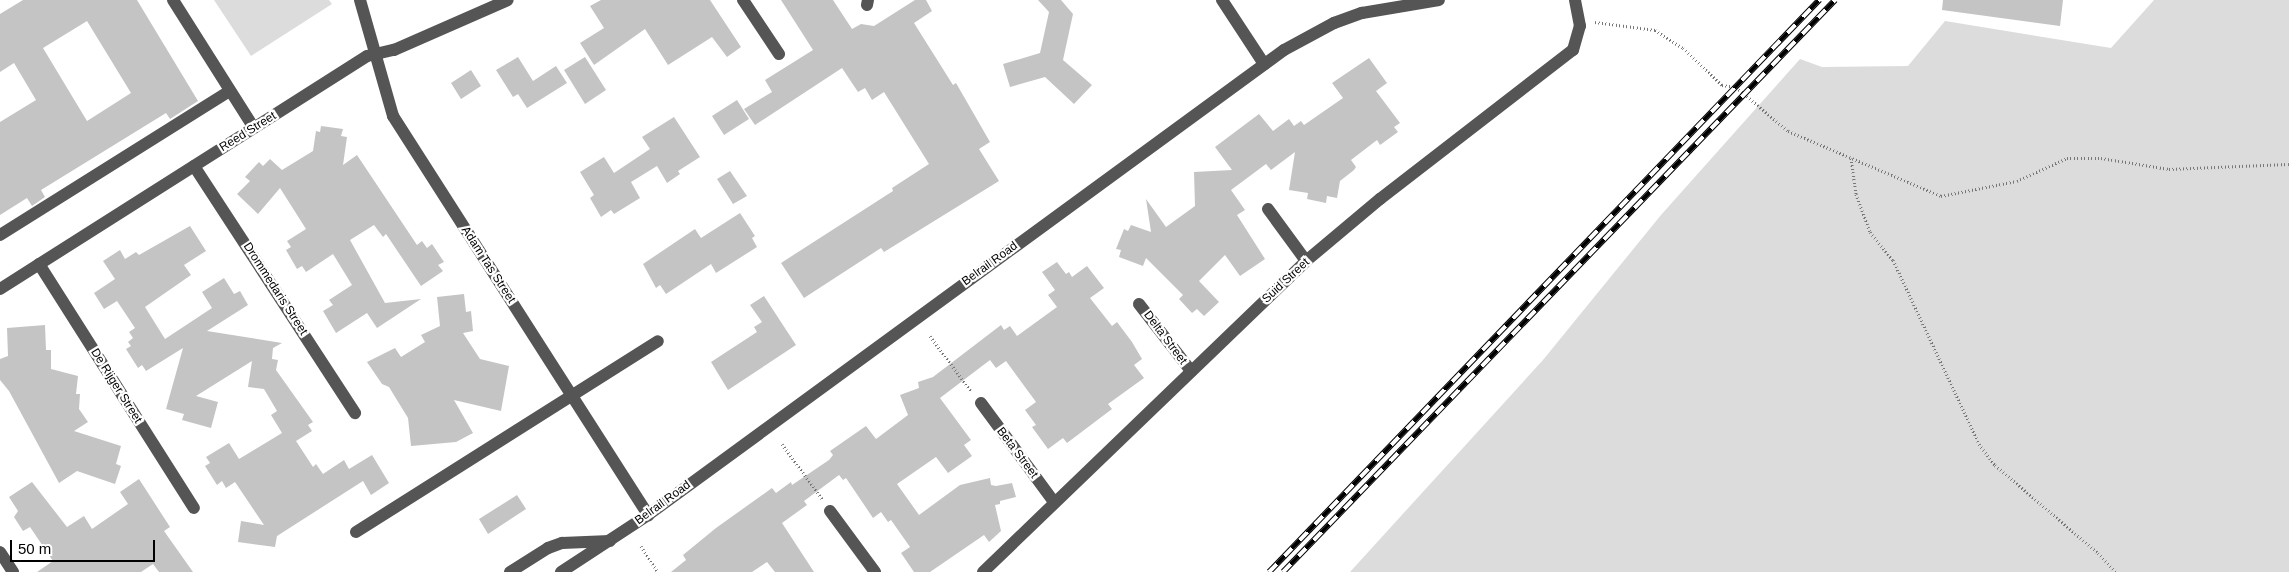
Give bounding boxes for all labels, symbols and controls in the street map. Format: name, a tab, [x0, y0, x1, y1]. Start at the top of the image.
street label: Reed Street	[217, 109, 279, 155]
street label: Adam Tas Street	[458, 224, 518, 306]
street label: Belrail Road	[959, 239, 1021, 289]
street label: Drommedaris Street	[240, 240, 310, 338]
street label: Suid Street	[1259, 255, 1313, 307]
street label: Delta Street	[1140, 308, 1190, 368]
street label: De Rijger Street	[87, 346, 145, 426]
street label: Beta Street	[993, 425, 1041, 481]
street label: Belrail Road	[632, 478, 694, 528]
scale bar	[12, 530, 158, 562]
text: 50 m	[18, 540, 51, 557]

